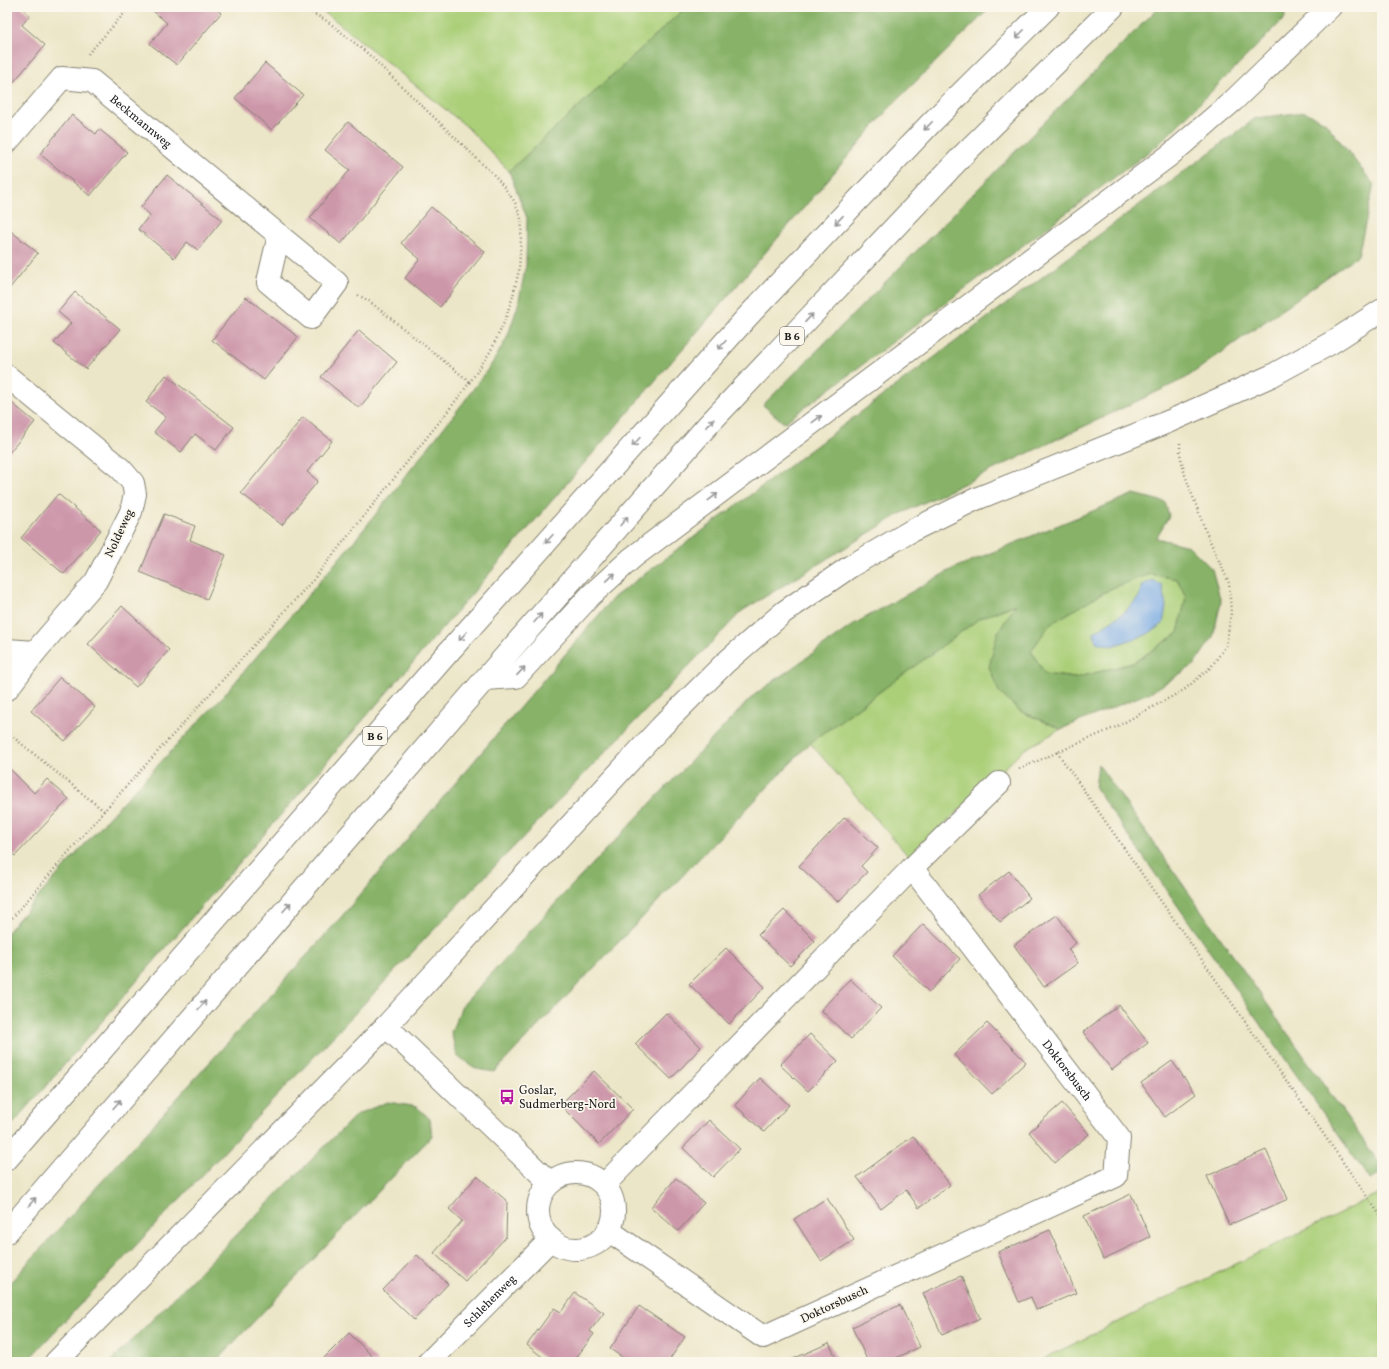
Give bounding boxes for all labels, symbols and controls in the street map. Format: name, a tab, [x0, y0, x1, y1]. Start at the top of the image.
one-way arrow	[1015, 29, 1025, 39]
street label: Beckmannweg	[106, 92, 175, 153]
one-way arrow	[923, 121, 933, 131]
one-way arrow	[834, 215, 843, 225]
one-way arrow	[804, 313, 814, 323]
road number: B 6	[780, 327, 804, 345]
one-way arrow	[718, 340, 727, 350]
one-way arrow	[812, 415, 823, 423]
one-way arrow	[705, 418, 715, 428]
one-way arrow	[631, 437, 640, 447]
one-way arrow	[708, 493, 719, 501]
street label: Noldeweg	[102, 506, 138, 560]
one-way arrow	[620, 515, 629, 526]
one-way arrow	[545, 534, 554, 544]
one-way arrow	[606, 572, 616, 582]
one-way arrow	[534, 613, 543, 624]
one-way arrow	[458, 631, 467, 641]
one-way arrow	[516, 666, 526, 676]
road number: B 6	[363, 727, 387, 745]
one-way arrow	[283, 902, 292, 912]
one-way arrow	[197, 1001, 206, 1011]
street label: Doktorsbusch	[1038, 1037, 1095, 1105]
place label: Goslar, Sudmerberg-Nord	[519, 1083, 616, 1113]
bus stop icon: Goslar, Sudmerberg-Nord	[498, 1088, 516, 1106]
one-way arrow	[112, 1098, 121, 1109]
one-way arrow	[28, 1197, 37, 1208]
street label: Schlehenweg	[460, 1272, 520, 1332]
street label: Doktorsbusch	[798, 1282, 871, 1328]

